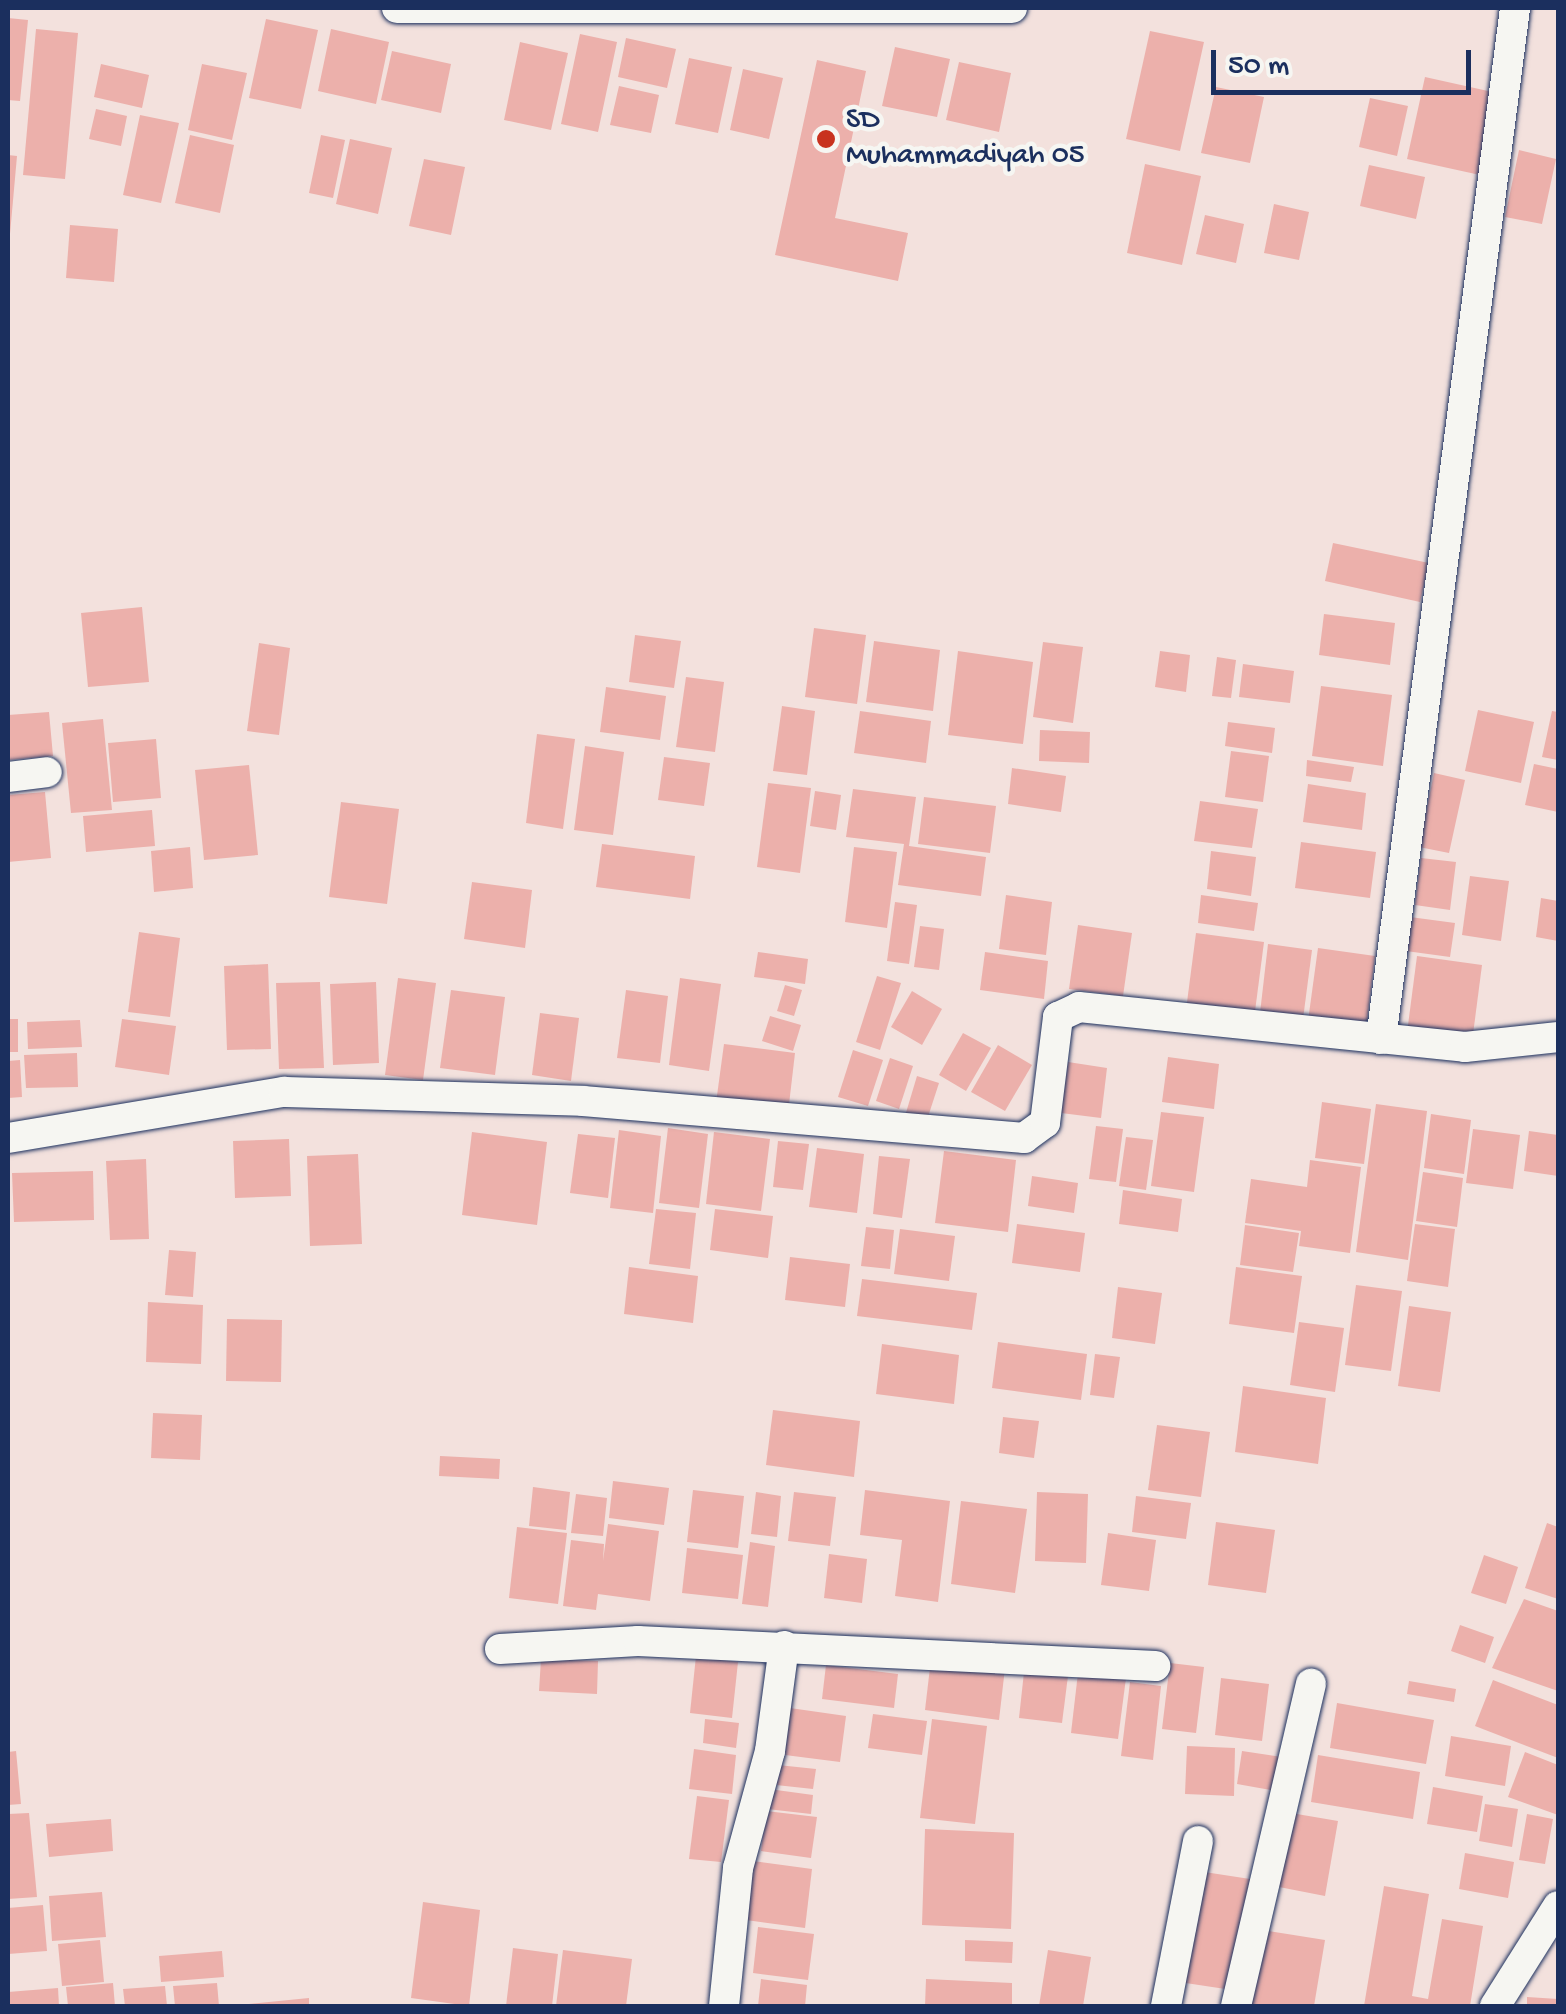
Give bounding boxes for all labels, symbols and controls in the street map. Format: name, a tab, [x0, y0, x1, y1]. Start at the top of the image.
scale bar	[1216, 30, 1476, 92]
text: 50 m	[1228, 50, 1289, 85]
place label: SD Muhammadiyah 05	[846, 104, 1084, 174]
marker: SD Muhammadiyah 05	[815, 128, 837, 150]

